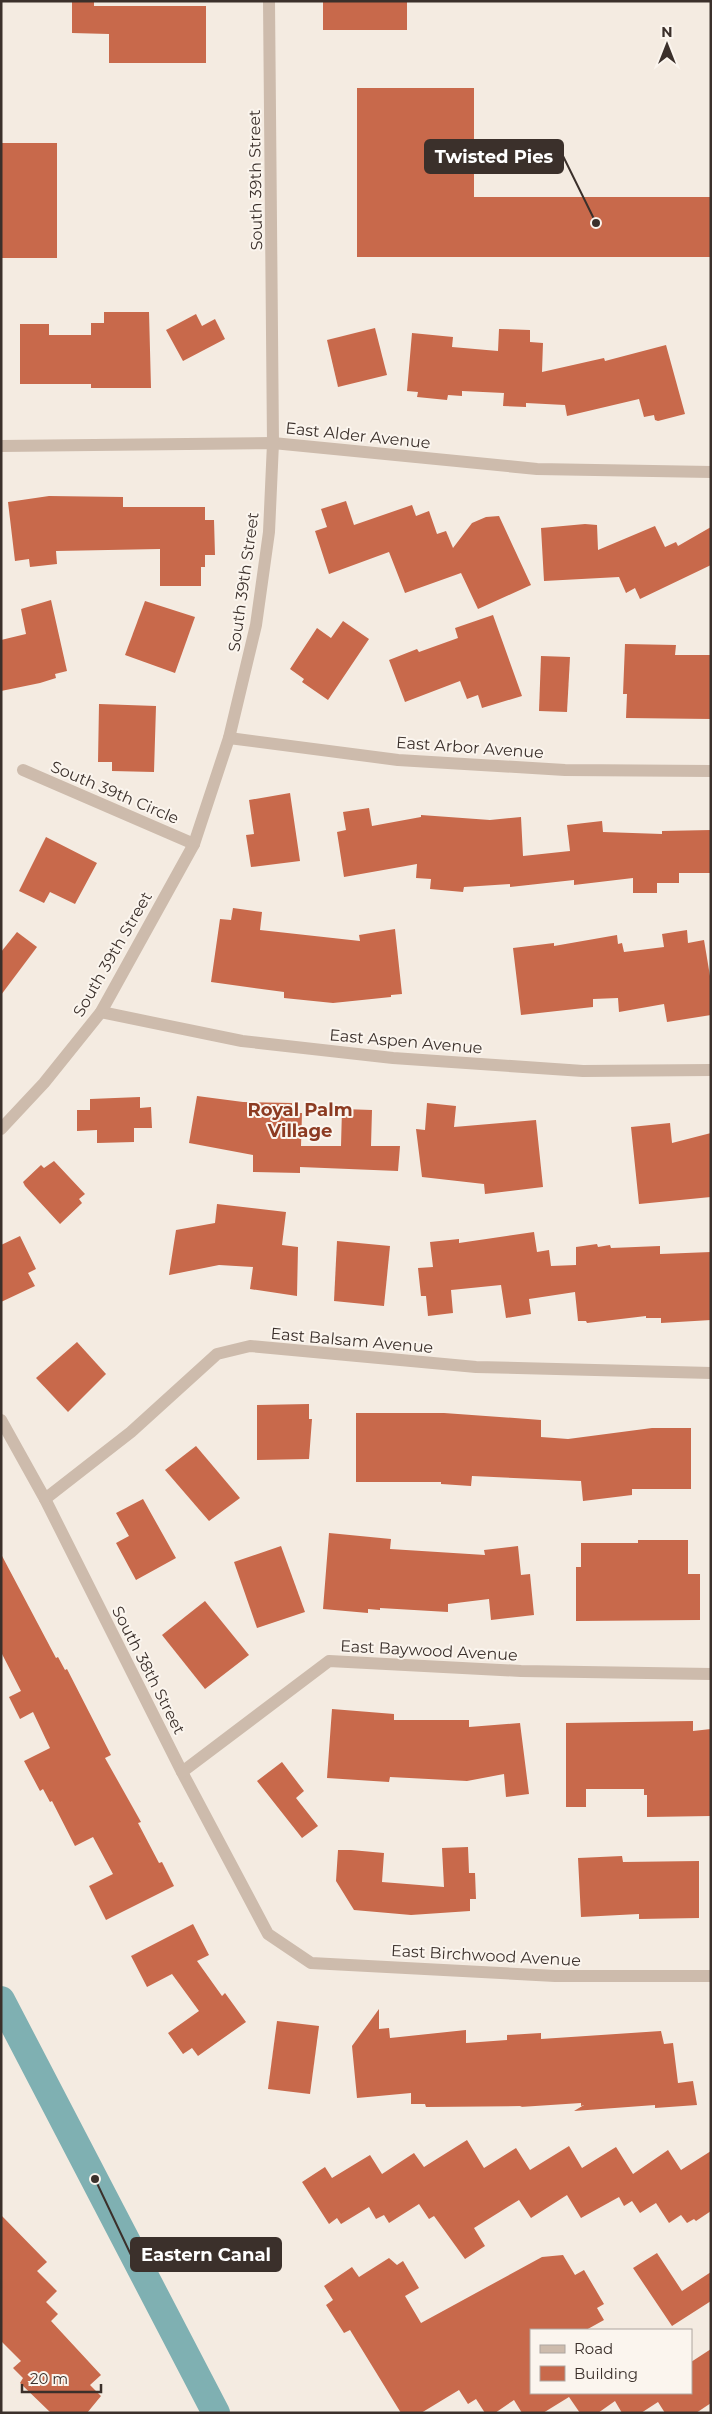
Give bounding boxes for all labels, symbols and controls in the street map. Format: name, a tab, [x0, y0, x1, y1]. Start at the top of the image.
north arrow	[642, 20, 692, 70]
text: N	[661, 23, 673, 41]
street label: South 39th Street	[245, 109, 266, 251]
callout: Twisted Pies	[425, 140, 563, 173]
text: Twisted Pies	[435, 146, 554, 168]
street label: East Alder Avenue	[284, 418, 431, 453]
street label: South 39th Street	[224, 510, 263, 653]
street label: East Arbor Avenue	[395, 733, 545, 762]
street label: South 39th Circle	[48, 757, 182, 828]
street label: South 39th Street	[69, 888, 156, 1020]
street label: East Aspen Avenue	[329, 1025, 483, 1058]
district label: Royal Palm Village	[247, 1099, 353, 1142]
street label: East Balsam Avenue	[270, 1324, 434, 1357]
street label: South 38th Street	[108, 1603, 189, 1738]
street label: East Baywood Avenue	[340, 1636, 518, 1665]
street label: East Birchwood Avenue	[391, 1941, 581, 1970]
callout: Eastern Canal	[131, 2238, 281, 2271]
text: Eastern Canal	[141, 2244, 271, 2266]
legend	[530, 2329, 692, 2394]
text: Road	[574, 2339, 613, 2358]
scale bar	[22, 2362, 101, 2394]
text: Building	[574, 2364, 638, 2383]
text: 20 m	[30, 2369, 68, 2388]

